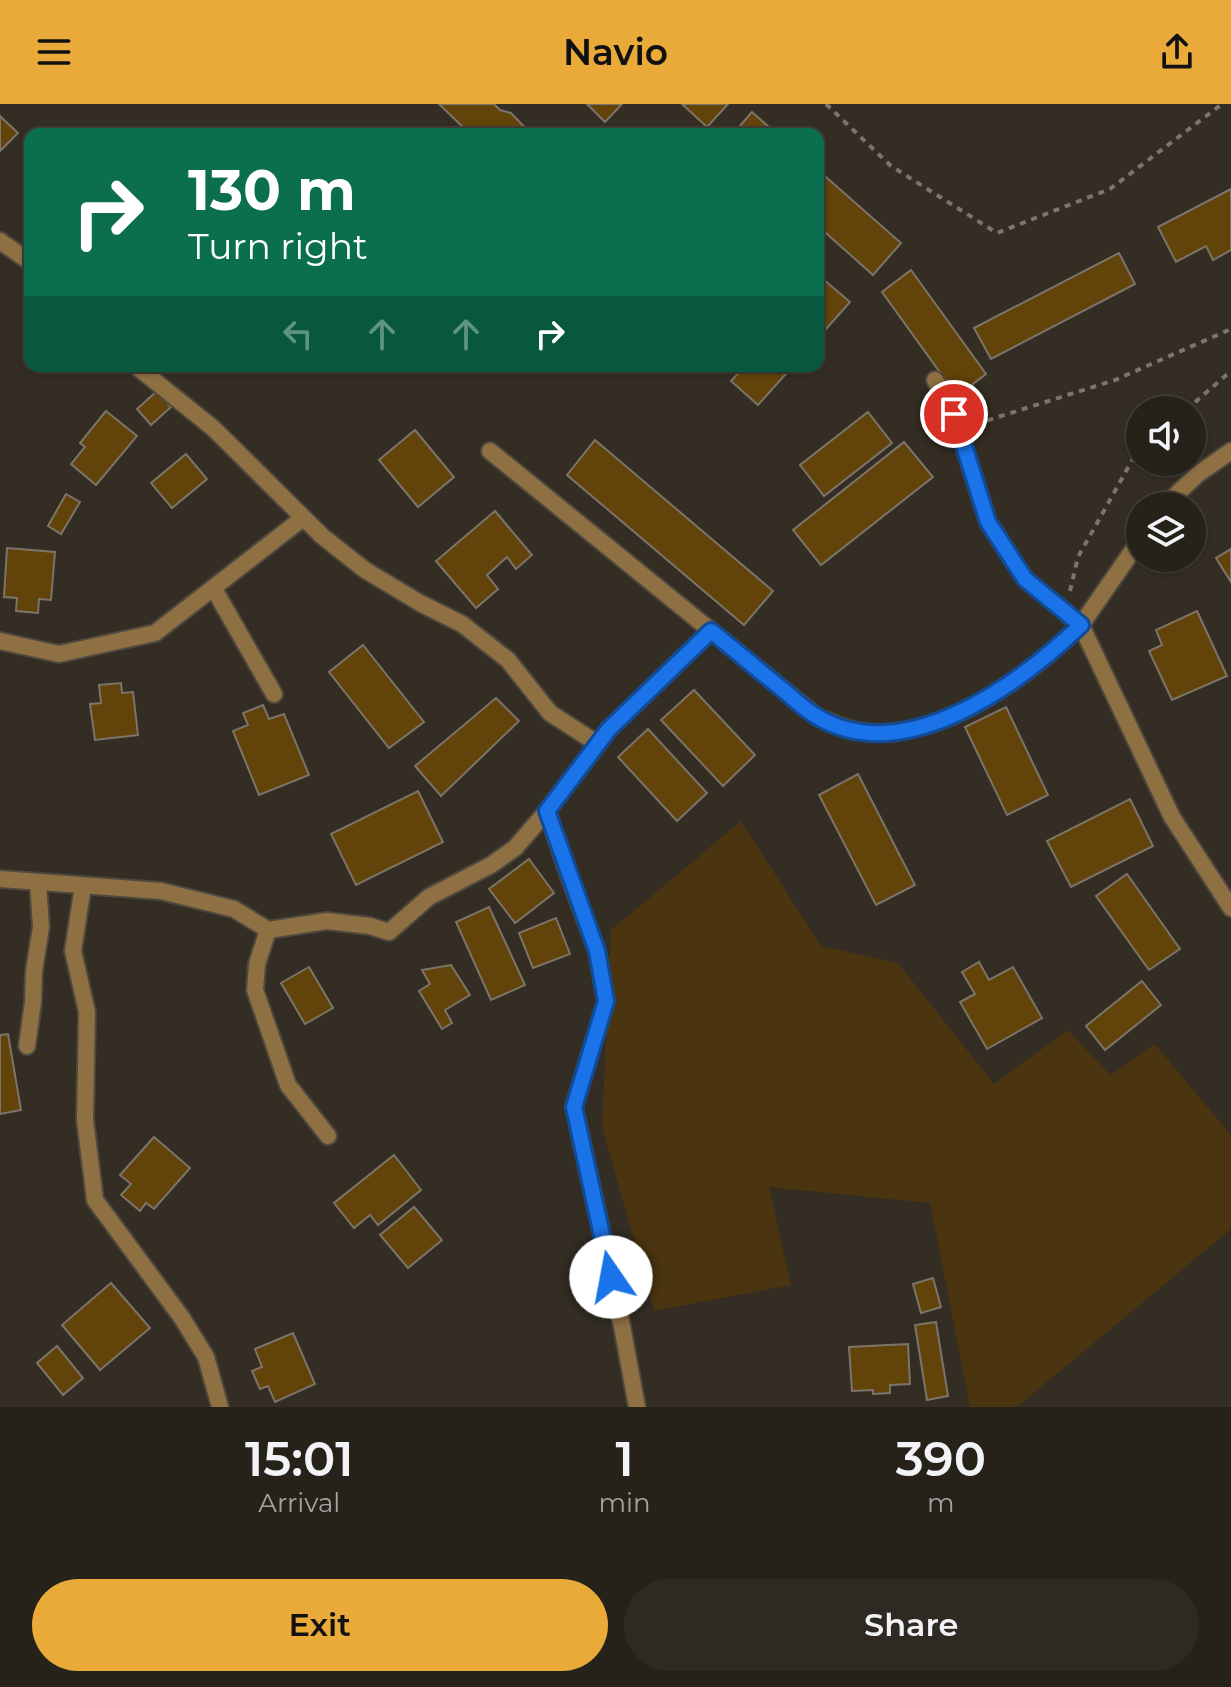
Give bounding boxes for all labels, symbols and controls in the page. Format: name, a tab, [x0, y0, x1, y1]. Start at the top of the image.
icon: menu	[32, 30, 76, 74]
text: Navio	[563, 30, 668, 74]
icon: share	[1155, 30, 1199, 74]
text: 130 m	[188, 156, 356, 224]
icon: right	[56, 160, 160, 264]
text: Turn right	[188, 224, 368, 268]
icon: left	[276, 312, 320, 356]
icon: ahead	[360, 312, 404, 356]
icon: ahead	[444, 312, 488, 356]
icon: right	[528, 312, 572, 356]
pin	[920, 380, 988, 448]
icon: arrive	[932, 392, 976, 436]
map controls	[1126, 396, 1206, 572]
button: sound	[1126, 396, 1206, 476]
button: layers	[1126, 492, 1206, 572]
position arrow	[569, 1235, 653, 1319]
text: 15:01	[245, 1430, 354, 1488]
text: 1	[615, 1430, 634, 1488]
text: 390	[896, 1430, 986, 1488]
text: Arrival	[258, 1487, 340, 1519]
text: min	[599, 1487, 651, 1519]
text: m	[927, 1487, 955, 1519]
button: Exit	[32, 1579, 608, 1671]
button: Share	[624, 1579, 1199, 1671]

